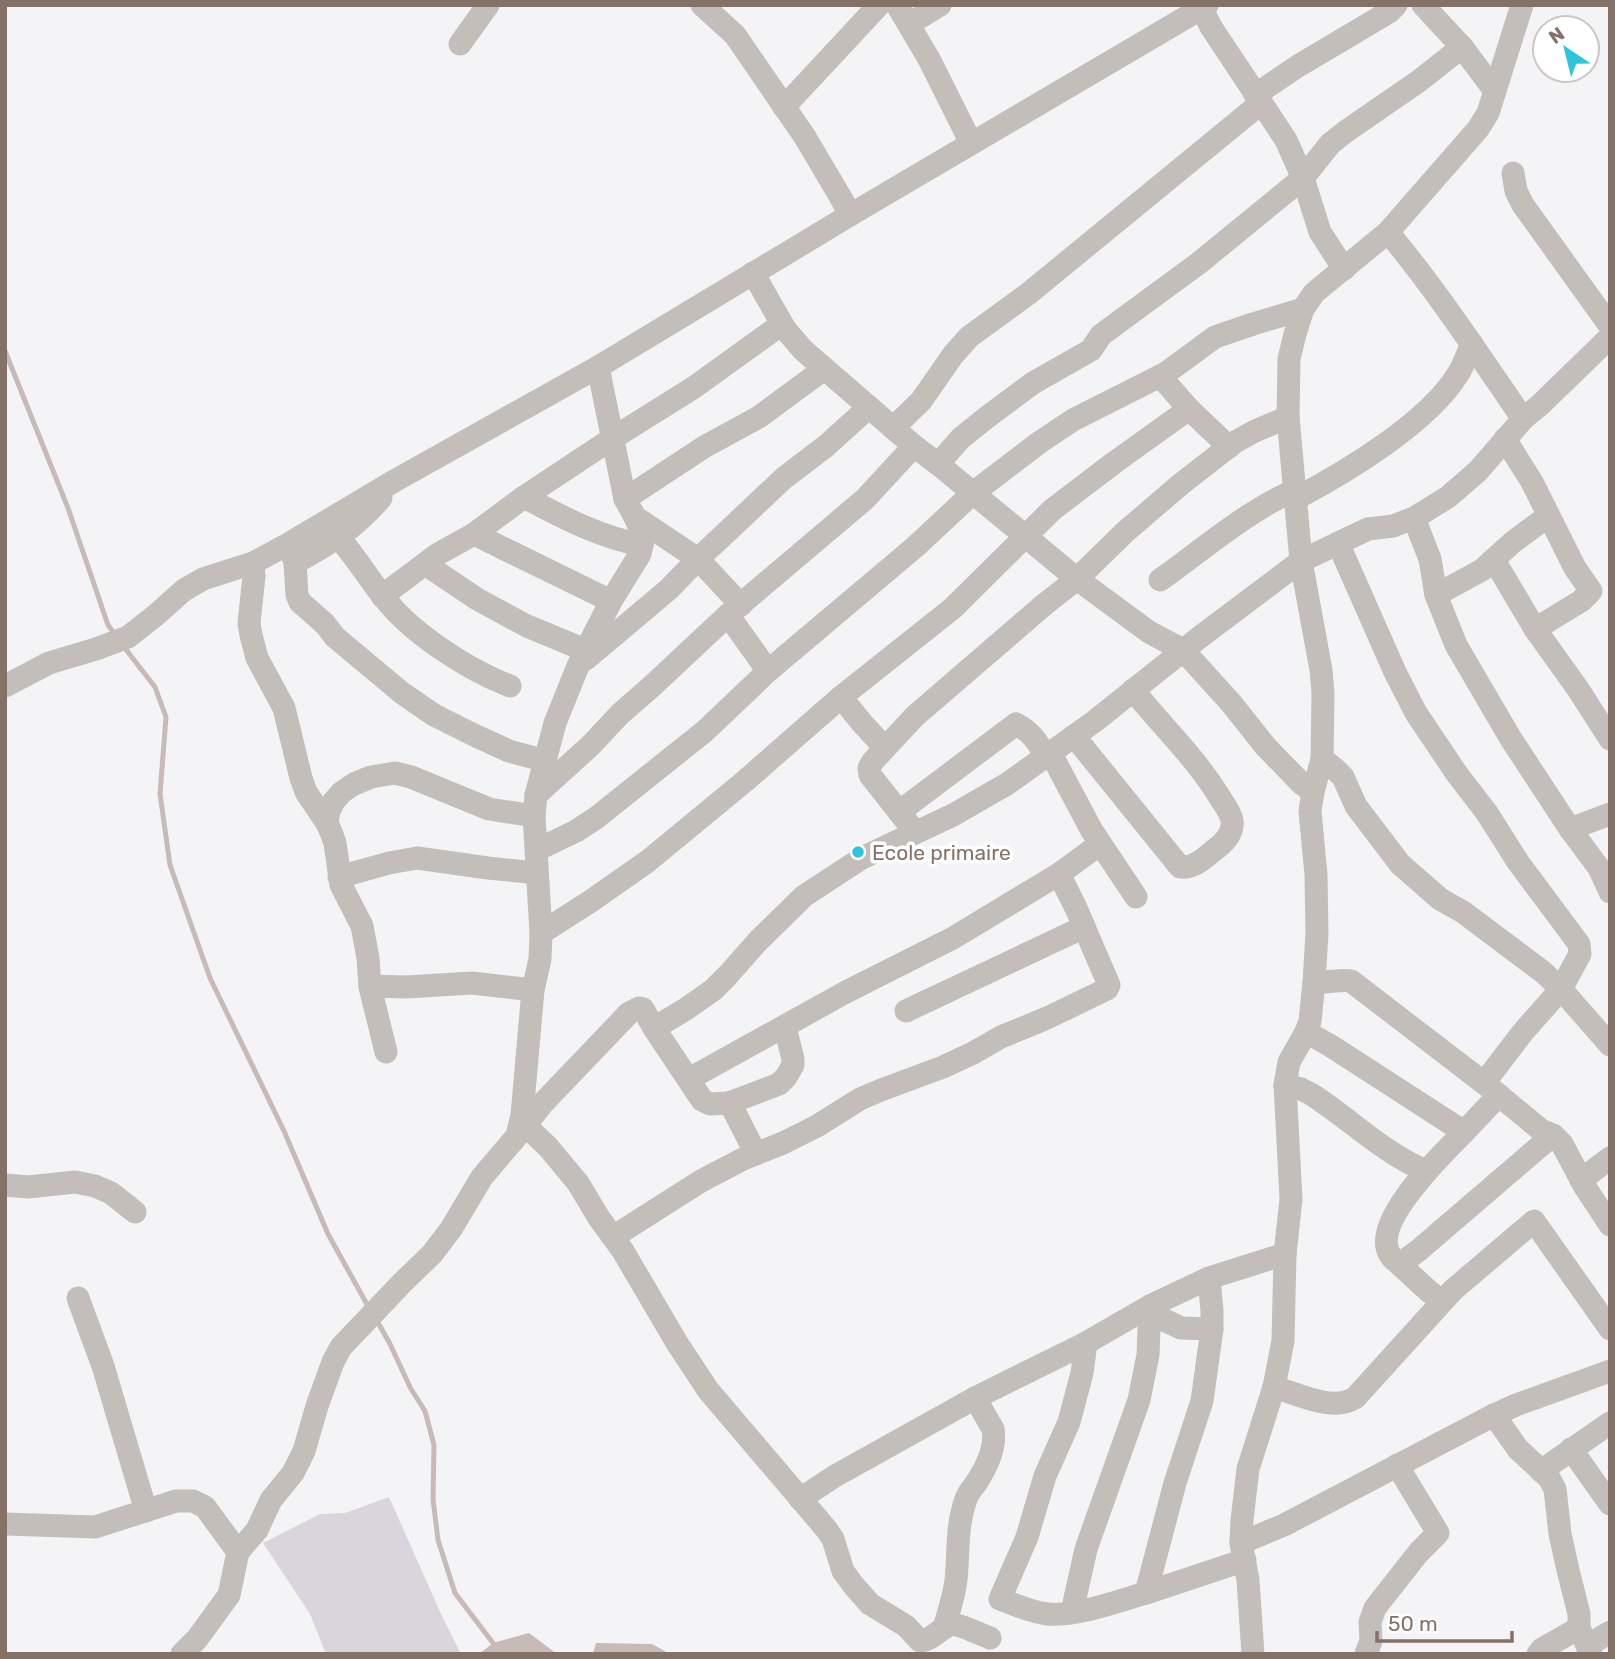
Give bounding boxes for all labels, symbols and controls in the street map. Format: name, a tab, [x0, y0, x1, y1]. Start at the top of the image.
north arrow	[1531, 14, 1601, 84]
text: N	[1544, 22, 1569, 49]
place label: Ecole primaire	[872, 840, 1011, 865]
marker: Ecole primaire	[850, 844, 866, 860]
scale bar	[1377, 1600, 1512, 1644]
text: 50 m	[1388, 1611, 1438, 1636]

